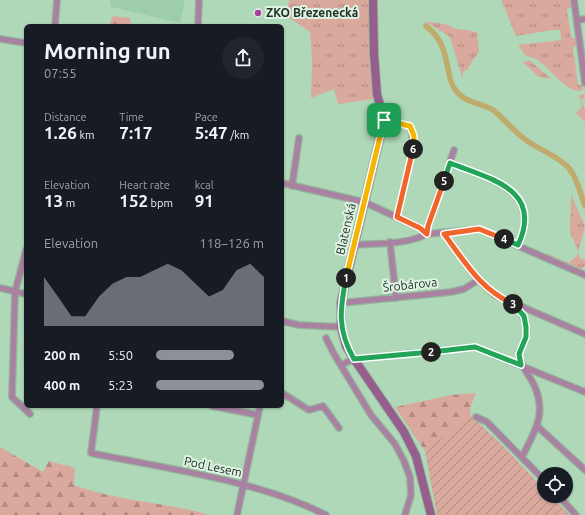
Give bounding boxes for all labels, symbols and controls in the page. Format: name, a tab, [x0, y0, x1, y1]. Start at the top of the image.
place label: ZKO Březenecká	[266, 6, 358, 19]
marker: ZKO Březenecká	[253, 8, 263, 18]
button: share	[222, 37, 264, 79]
text: Morning run	[44, 38, 171, 63]
text: 07:55	[44, 66, 77, 80]
pin	[367, 103, 401, 137]
icon: arrive	[373, 109, 395, 131]
text: Distance	[44, 111, 87, 123]
text: Time	[119, 111, 144, 123]
text: Pace	[195, 111, 218, 123]
text: 1.26	[44, 123, 77, 142]
text: 7:17	[119, 123, 152, 142]
text: 5:47	[195, 123, 228, 142]
text: km	[77, 129, 95, 141]
text: /km	[228, 129, 249, 141]
pin: 6	[403, 139, 423, 159]
text: 6	[410, 143, 416, 155]
pin: 5	[434, 171, 454, 191]
text: 5	[441, 175, 447, 187]
text: Elevation	[44, 179, 90, 191]
text: Heart rate	[119, 179, 170, 191]
text: kcal	[195, 179, 214, 191]
text: 13	[44, 191, 63, 210]
text: 152	[119, 191, 148, 210]
text: 91	[195, 191, 214, 210]
text: m	[63, 197, 75, 209]
text: bpm	[148, 197, 173, 209]
street label: Blatenská	[333, 202, 358, 256]
pin: 4	[494, 229, 514, 249]
text: 4	[501, 233, 507, 245]
text: Elevation	[44, 236, 98, 250]
text: 118–126 m	[199, 236, 264, 250]
pin: 1	[336, 268, 356, 288]
text: 1	[343, 272, 349, 284]
street label: Šrobárova	[382, 275, 438, 294]
pin: 3	[503, 294, 523, 314]
text: 3	[510, 298, 516, 310]
pin: 2	[421, 342, 441, 362]
text: 2	[428, 346, 434, 358]
text: 200 m	[44, 348, 80, 362]
text: 5:50	[108, 348, 133, 362]
text: 400 m	[44, 378, 80, 392]
text: 5:23	[108, 378, 133, 392]
street label: Pod Lesem	[183, 454, 243, 479]
map controls	[537, 467, 573, 503]
button: locate	[537, 467, 573, 503]

